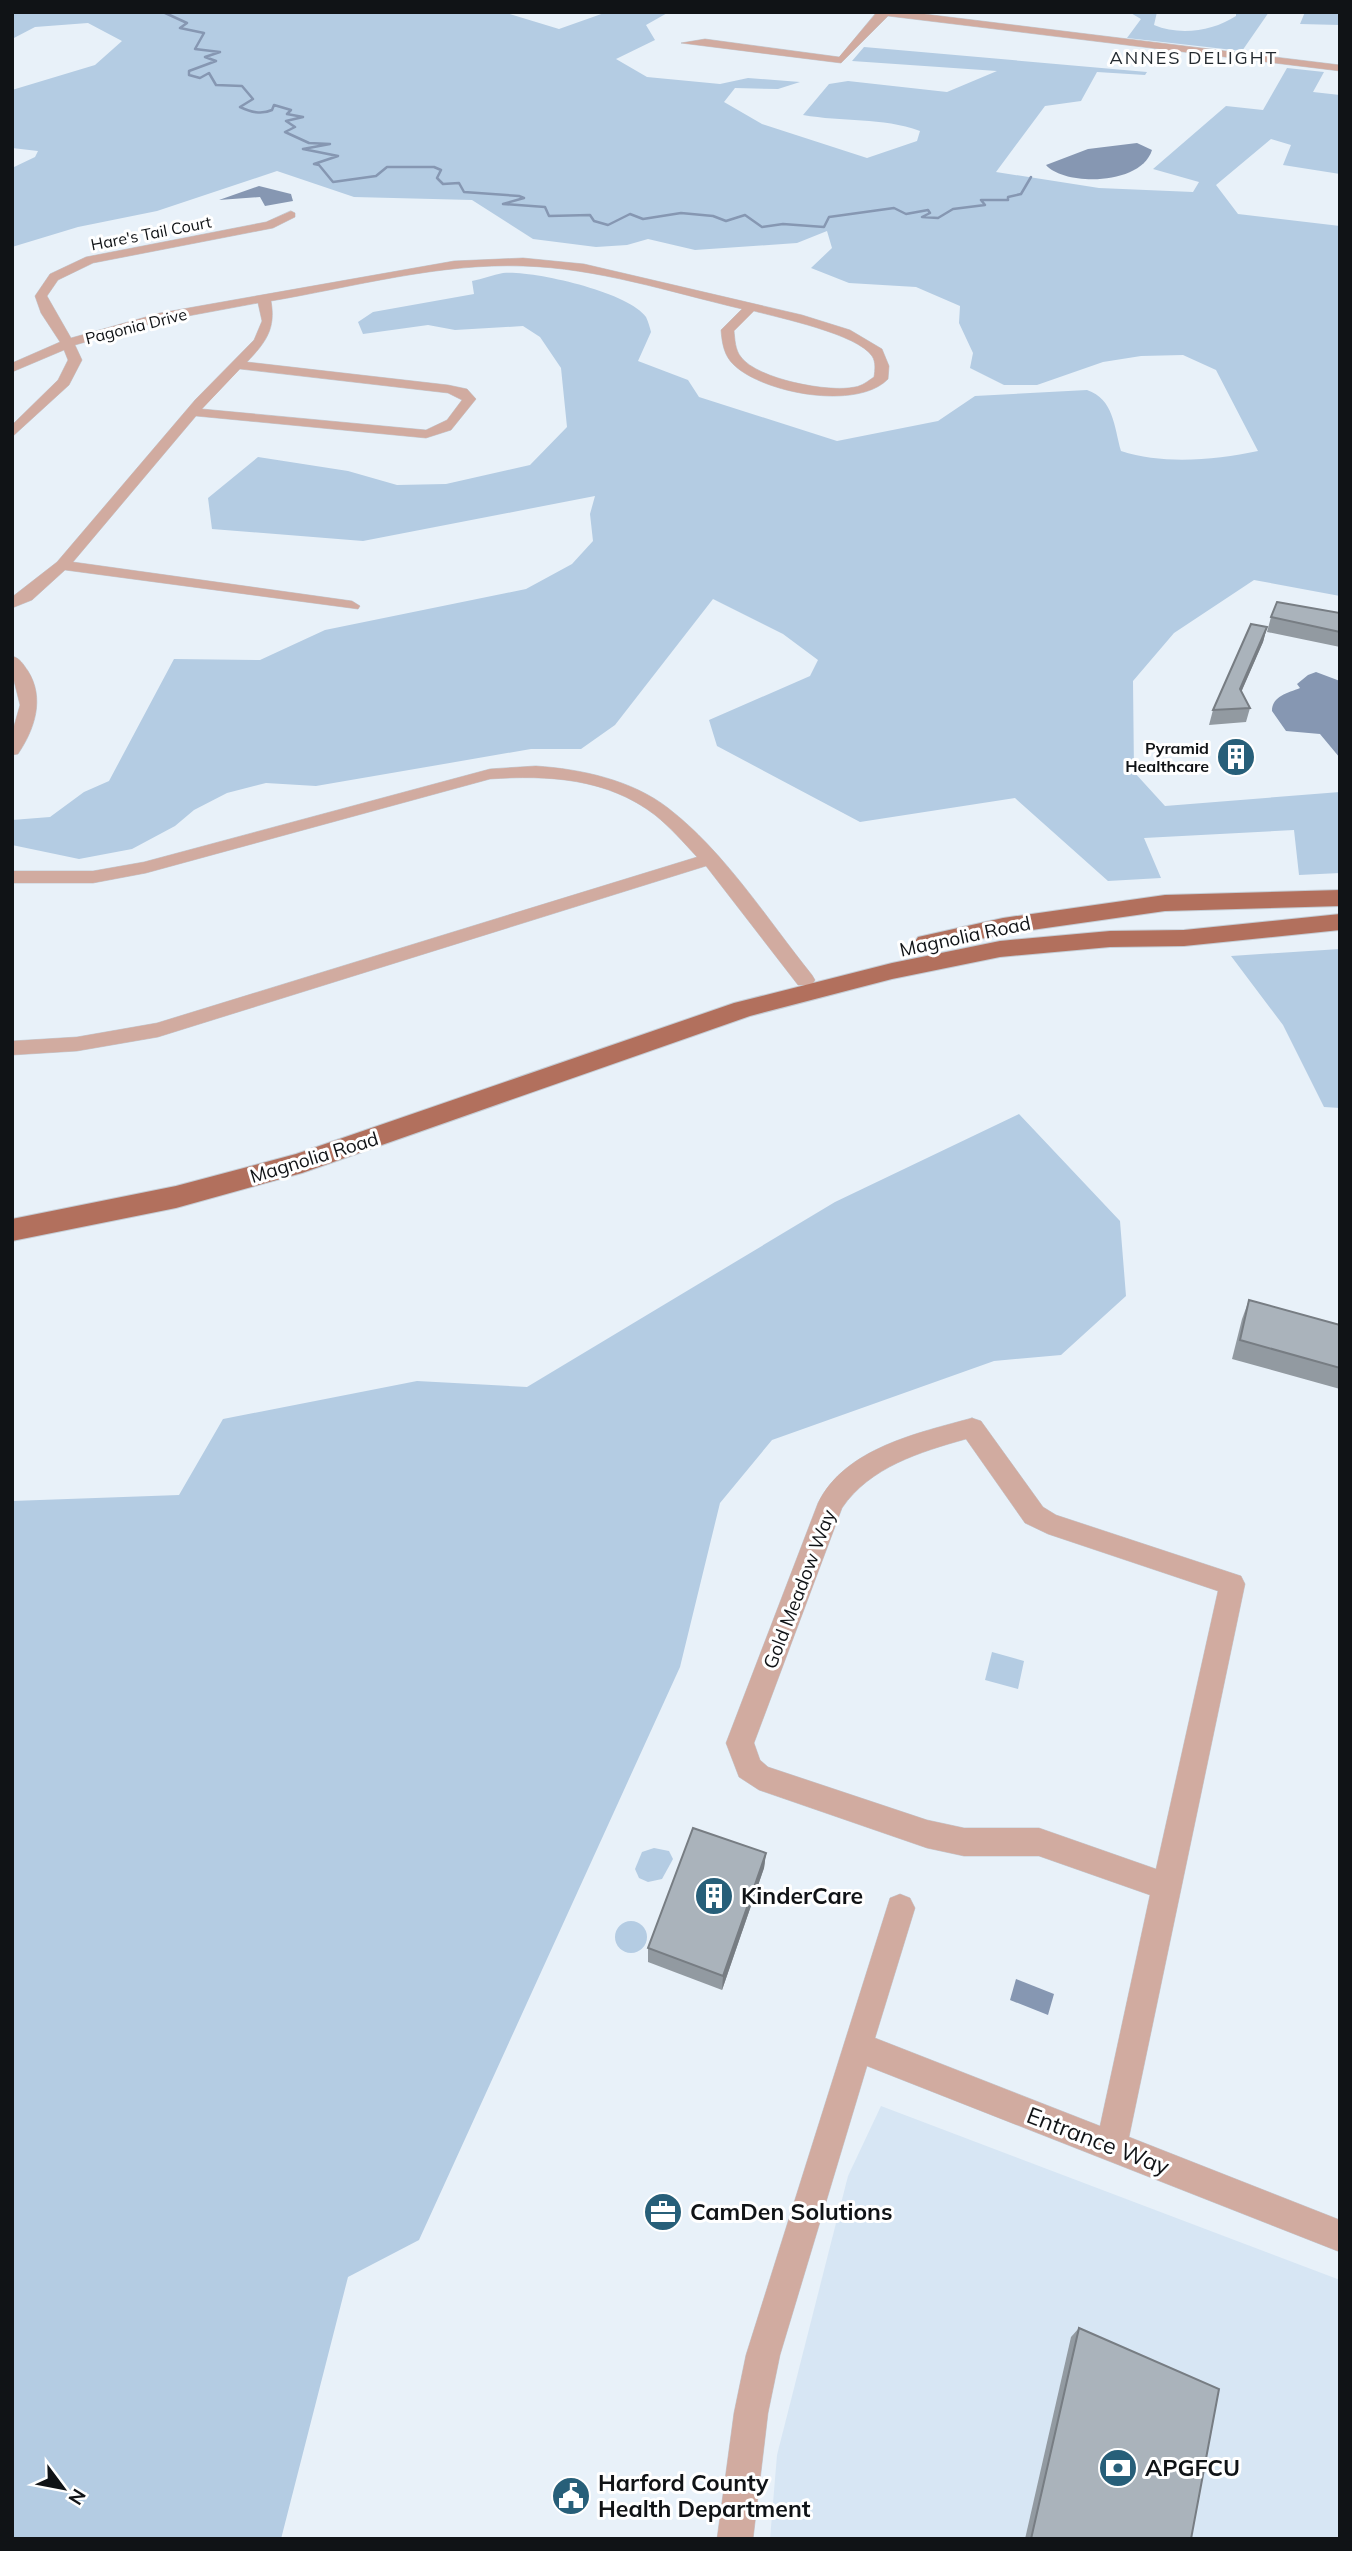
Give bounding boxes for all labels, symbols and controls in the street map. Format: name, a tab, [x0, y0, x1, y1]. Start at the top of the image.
district label: ANNES DELIGHT	[1110, 46, 1278, 69]
street label: Hare's Tail Court	[89, 211, 213, 254]
street label: Pagonia Drive	[83, 304, 189, 348]
building icon: Pyramid Healthcare	[1215, 736, 1257, 778]
place label: Pyramid Healthcare	[1125, 738, 1209, 776]
street label: Magnolia Road	[897, 910, 1033, 962]
street label: Magnolia Road	[247, 1126, 381, 1188]
street label: Gold Meadow Way	[758, 1506, 840, 1672]
building icon: KinderCare	[693, 1875, 735, 1917]
place label: KinderCare	[741, 1881, 863, 1910]
street label: Entrance Way	[1023, 2100, 1174, 2181]
office icon: CamDen Solutions	[642, 2191, 684, 2233]
place label: CamDen Solutions	[690, 2197, 892, 2226]
bank icon: APGFCU	[1097, 2447, 1139, 2489]
north arrow	[28, 2453, 98, 2523]
place label: APGFCU	[1145, 2453, 1240, 2482]
place label: Harford County Health Department	[598, 2468, 811, 2523]
public building icon: Harford County Health Department	[550, 2475, 592, 2517]
text: N	[63, 2485, 91, 2509]

